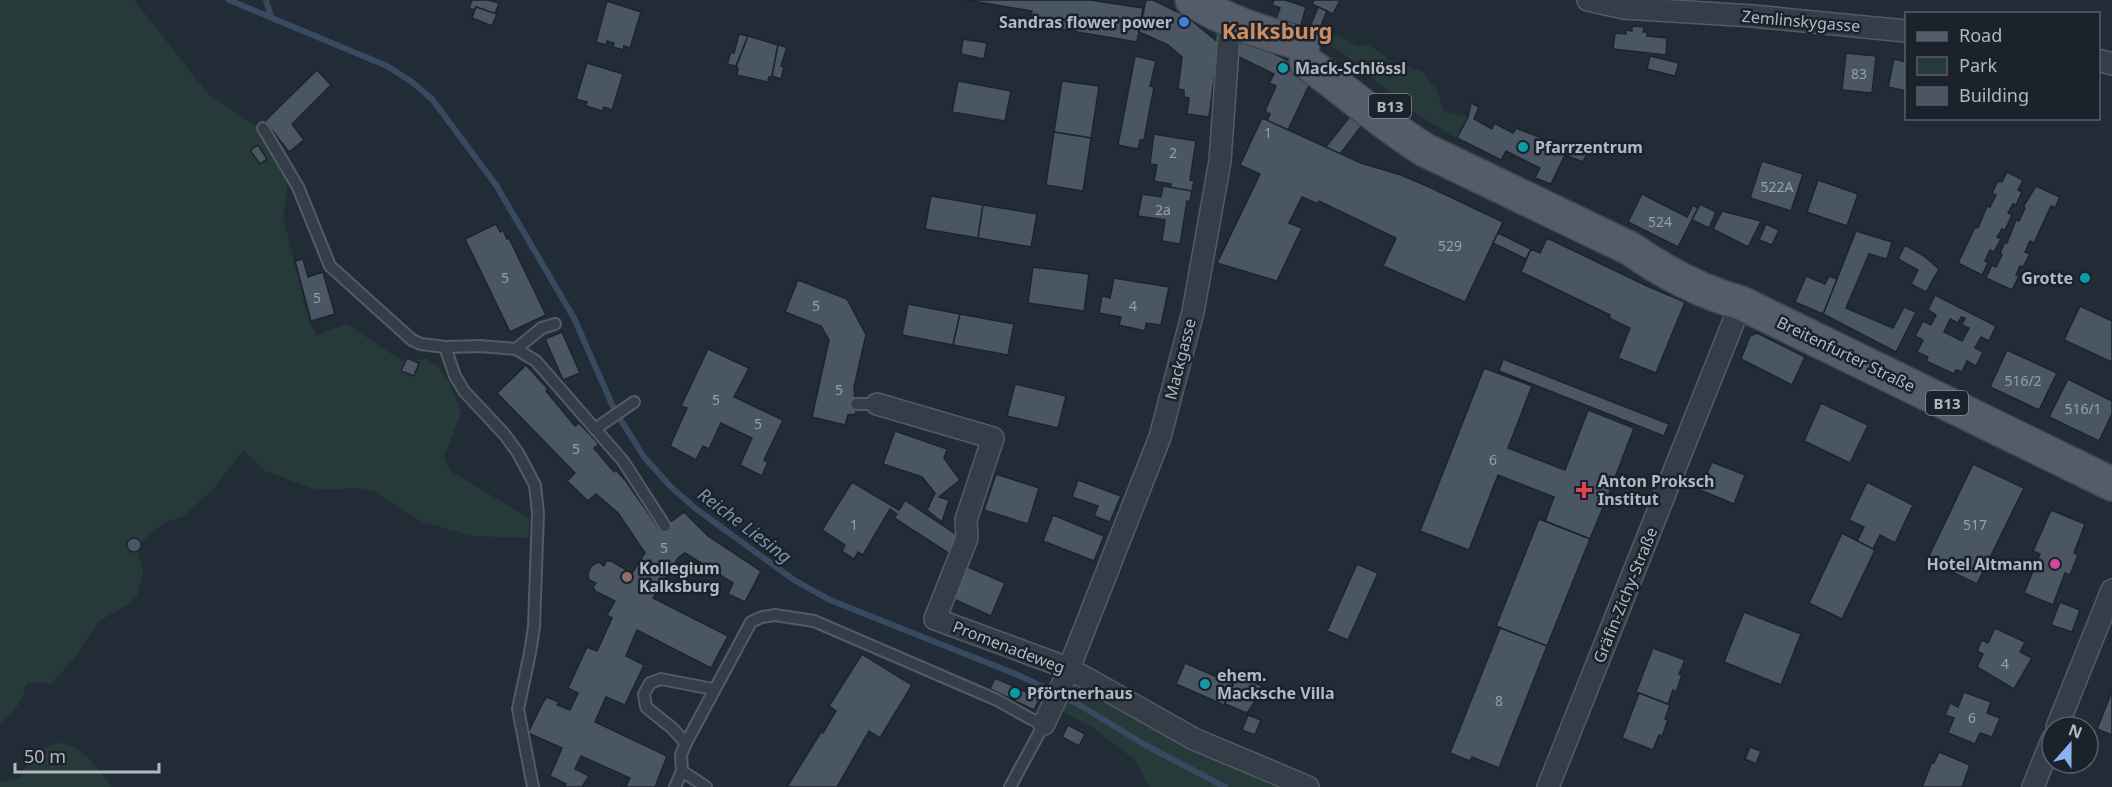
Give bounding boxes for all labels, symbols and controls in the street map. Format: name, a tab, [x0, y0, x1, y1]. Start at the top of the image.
street label: Zemlinskygasse	[1741, 5, 1861, 37]
place label: Sandras flower power	[999, 11, 1172, 33]
legend	[1905, 12, 2100, 120]
marker: Sandras flower power	[1177, 15, 1191, 29]
district label: Kalksburg	[1222, 15, 1332, 45]
text: Road	[1959, 23, 2002, 47]
text: Park	[1959, 53, 1997, 77]
place label: Mack-Schlössl	[1295, 57, 1406, 79]
marker: Mack-Schlössl	[1276, 61, 1290, 75]
house number: 83	[1851, 64, 1867, 83]
text: Building	[1959, 83, 2029, 107]
road number: B13	[1369, 94, 1411, 118]
house number: 1	[1264, 123, 1272, 142]
place label: Pfarrzentrum	[1535, 136, 1643, 158]
marker: Pfarrzentrum	[1516, 140, 1530, 154]
house number: 2	[1169, 143, 1177, 162]
house number: 522A	[1761, 177, 1794, 196]
house number: 2a	[1155, 200, 1171, 219]
house number: 524	[1648, 212, 1672, 231]
house number: 529	[1438, 236, 1462, 255]
place label: Grotte	[2021, 267, 2073, 289]
house number: 5	[501, 268, 509, 287]
marker: Grotte	[2078, 271, 2092, 285]
house number: 5	[313, 288, 321, 307]
house number: 5	[812, 296, 820, 315]
house number: 4	[1129, 296, 1137, 315]
street label: Breitenfurter Straße	[1773, 311, 1919, 397]
street label: Mackgasse	[1159, 316, 1201, 402]
house number: 516/2	[2004, 371, 2042, 390]
house number: 5	[835, 380, 843, 399]
house number: 5	[712, 390, 720, 409]
road number: B13	[1926, 391, 1968, 415]
house number: 516/1	[2064, 399, 2102, 418]
house number: 5	[754, 414, 762, 433]
house number: 5	[572, 439, 580, 458]
house number: 6	[1489, 450, 1497, 469]
place label: Anton Proksch Institut	[1598, 470, 1714, 510]
marker: Anton Proksch Institut	[1575, 481, 1593, 499]
water label: Reiche Liesing	[693, 482, 797, 568]
house number: 1	[850, 515, 858, 534]
house number: 517	[1963, 515, 1987, 534]
street label: Gräfin-Zichy-Straße	[1588, 524, 1662, 666]
house number: 5	[660, 538, 668, 557]
place label: Hotel Altmann	[1927, 553, 2043, 575]
place label: Kollegium Kalksburg	[639, 557, 720, 597]
marker: Hotel Altmann	[2048, 557, 2062, 571]
marker: Kollegium Kalksburg	[620, 570, 634, 584]
street label: Promenadeweg	[950, 616, 1068, 678]
house number: 4	[2001, 654, 2009, 673]
place label: ehem. Macksche Villa	[1217, 664, 1335, 704]
marker: ehem. Macksche Villa	[1198, 677, 1212, 691]
place label: Pförtnerhaus	[1027, 682, 1133, 704]
marker: Pförtnerhaus	[1008, 686, 1022, 700]
house number: 8	[1495, 691, 1503, 710]
house number: 6	[1968, 708, 1976, 727]
north arrow	[2040, 715, 2100, 775]
text: N	[2065, 718, 2085, 744]
scale bar	[15, 736, 159, 774]
text: 50 m	[24, 744, 66, 768]

